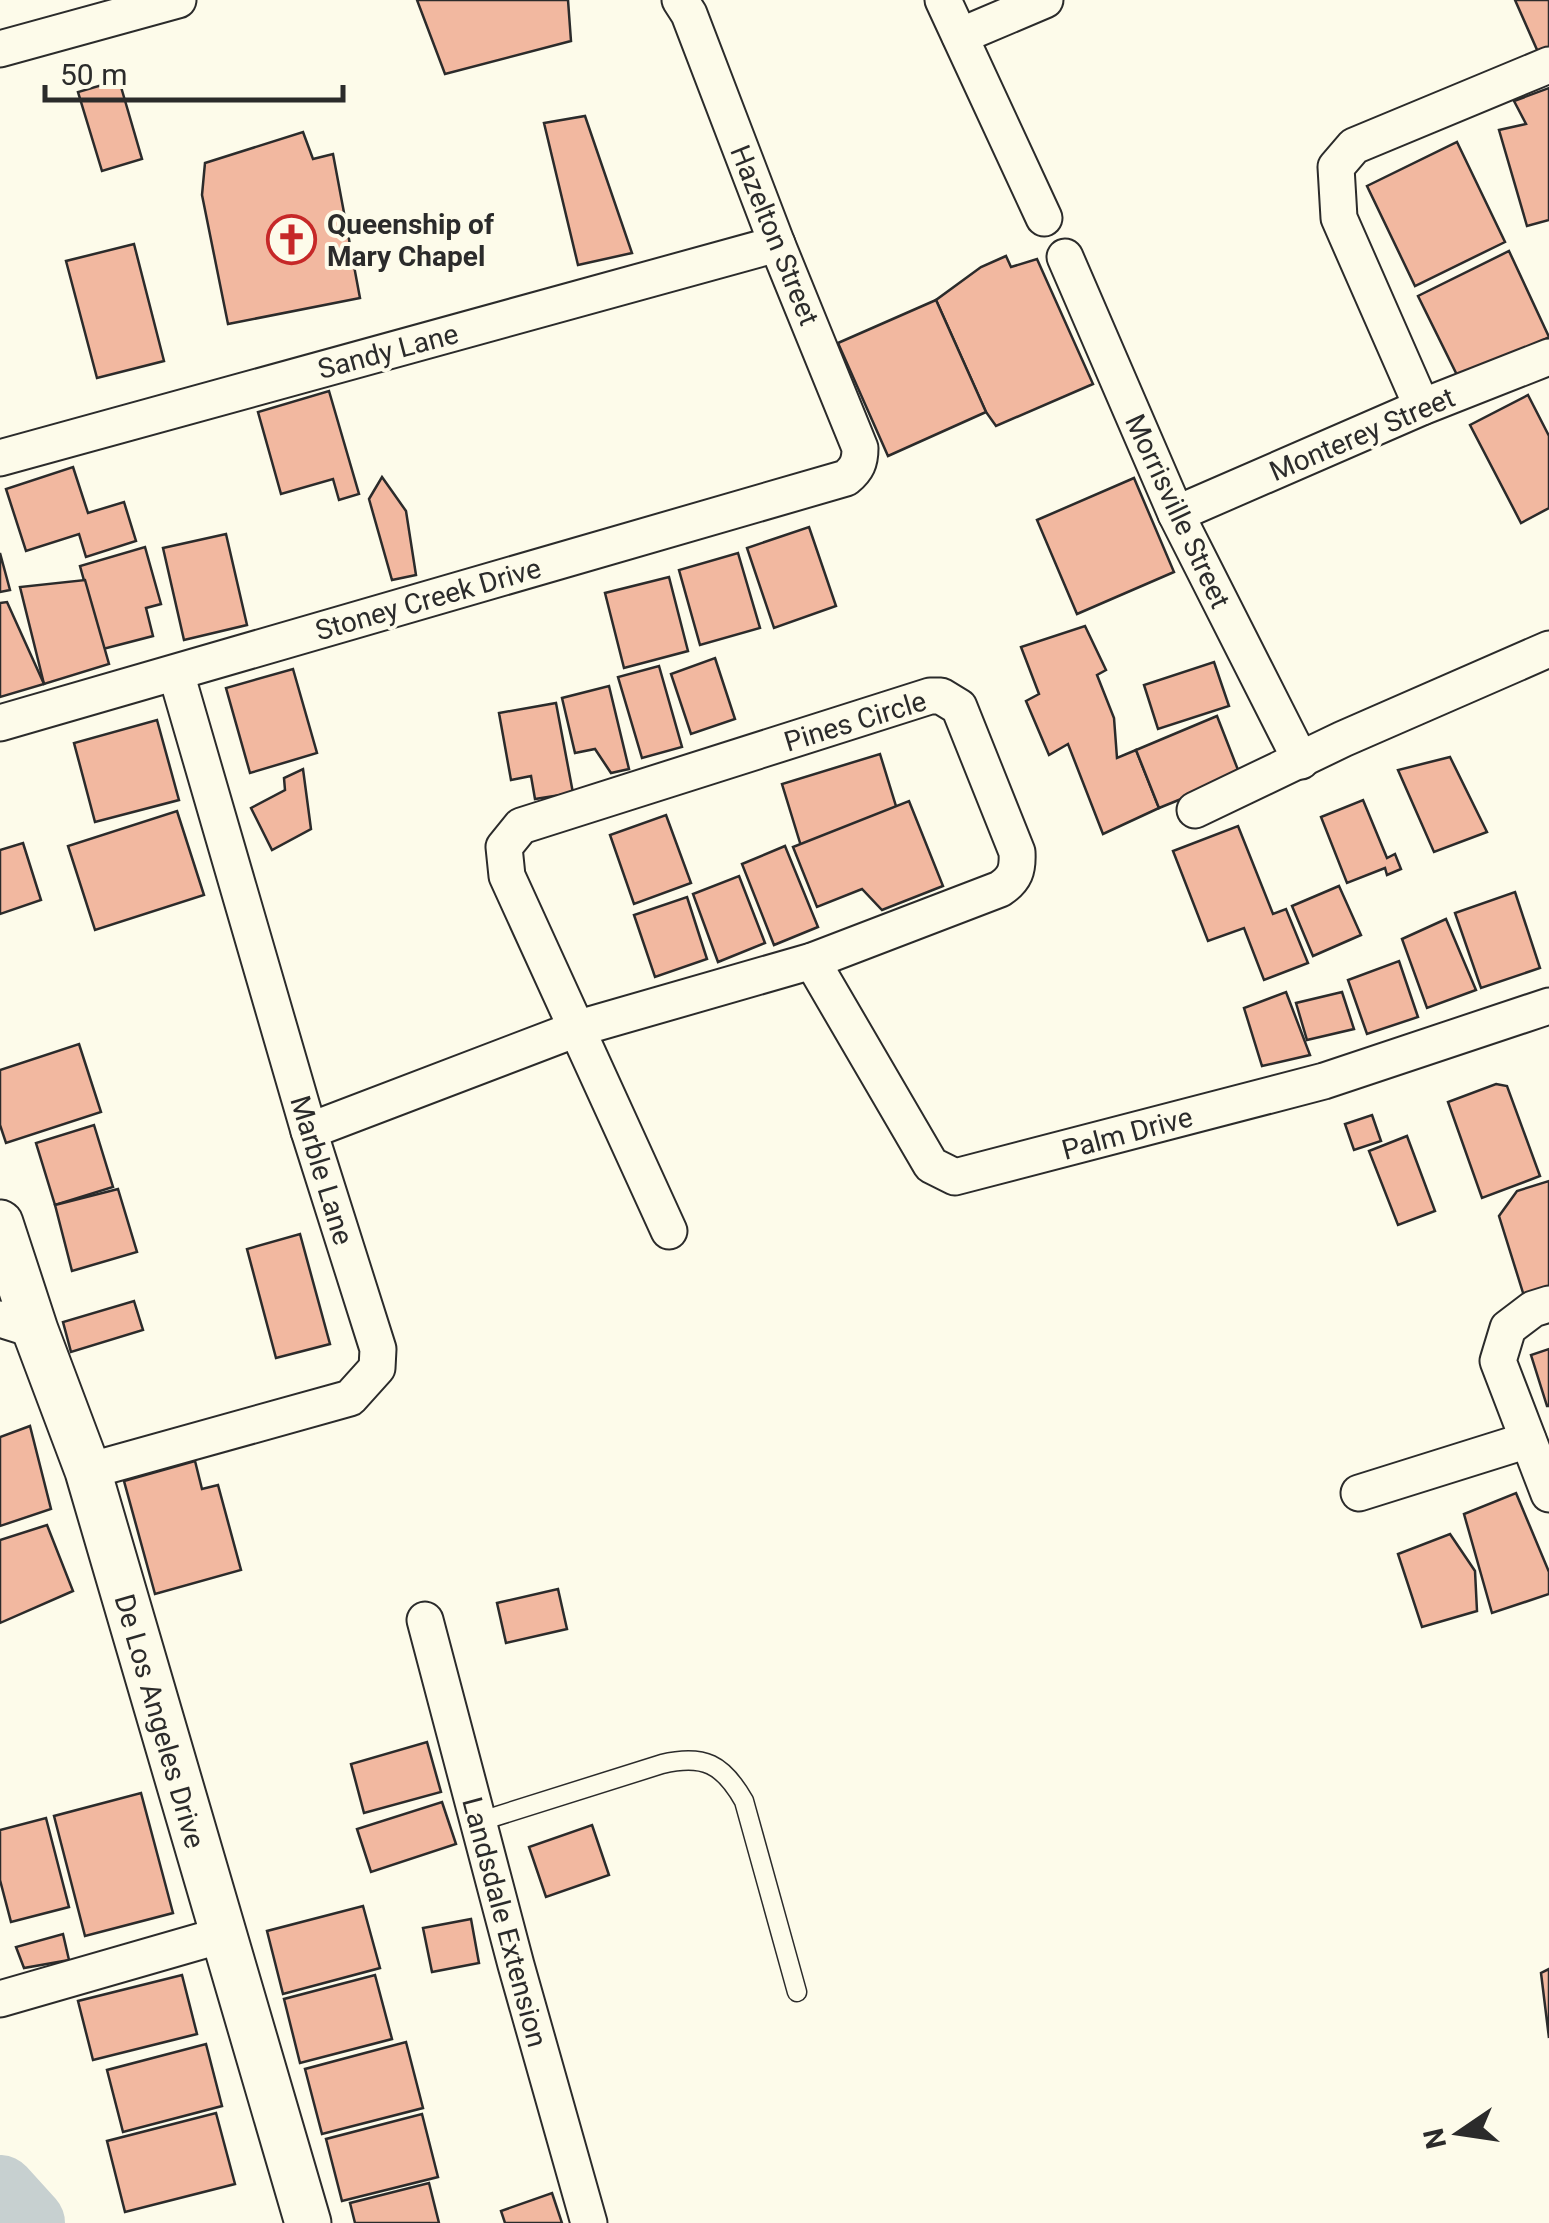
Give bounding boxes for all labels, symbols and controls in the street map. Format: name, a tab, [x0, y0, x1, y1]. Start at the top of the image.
scale bar	[45, 40, 342, 102]
text: 50 m	[60, 57, 127, 92]
street label: Hazelton Street	[723, 140, 826, 330]
place label: Queenship of Mary Chapel	[327, 208, 495, 273]
church icon: Queenship of Mary Chapel	[266, 214, 318, 266]
street label: Sandy Lane	[314, 317, 462, 386]
street label: Monterey Street	[1265, 381, 1460, 488]
street label: Morrisville Street	[1118, 409, 1237, 613]
street label: Stoney Creek Drive	[312, 552, 545, 647]
street label: Pines Circle	[780, 684, 930, 759]
street label: Marble Lane	[283, 1092, 360, 1249]
street label: Palm Drive	[1058, 1100, 1196, 1167]
street label: De Los Angeles Drive	[107, 1590, 212, 1852]
street label: Landsdale Extension	[455, 1793, 554, 2051]
north arrow	[1409, 2083, 1509, 2183]
text: N	[1417, 2125, 1453, 2152]

